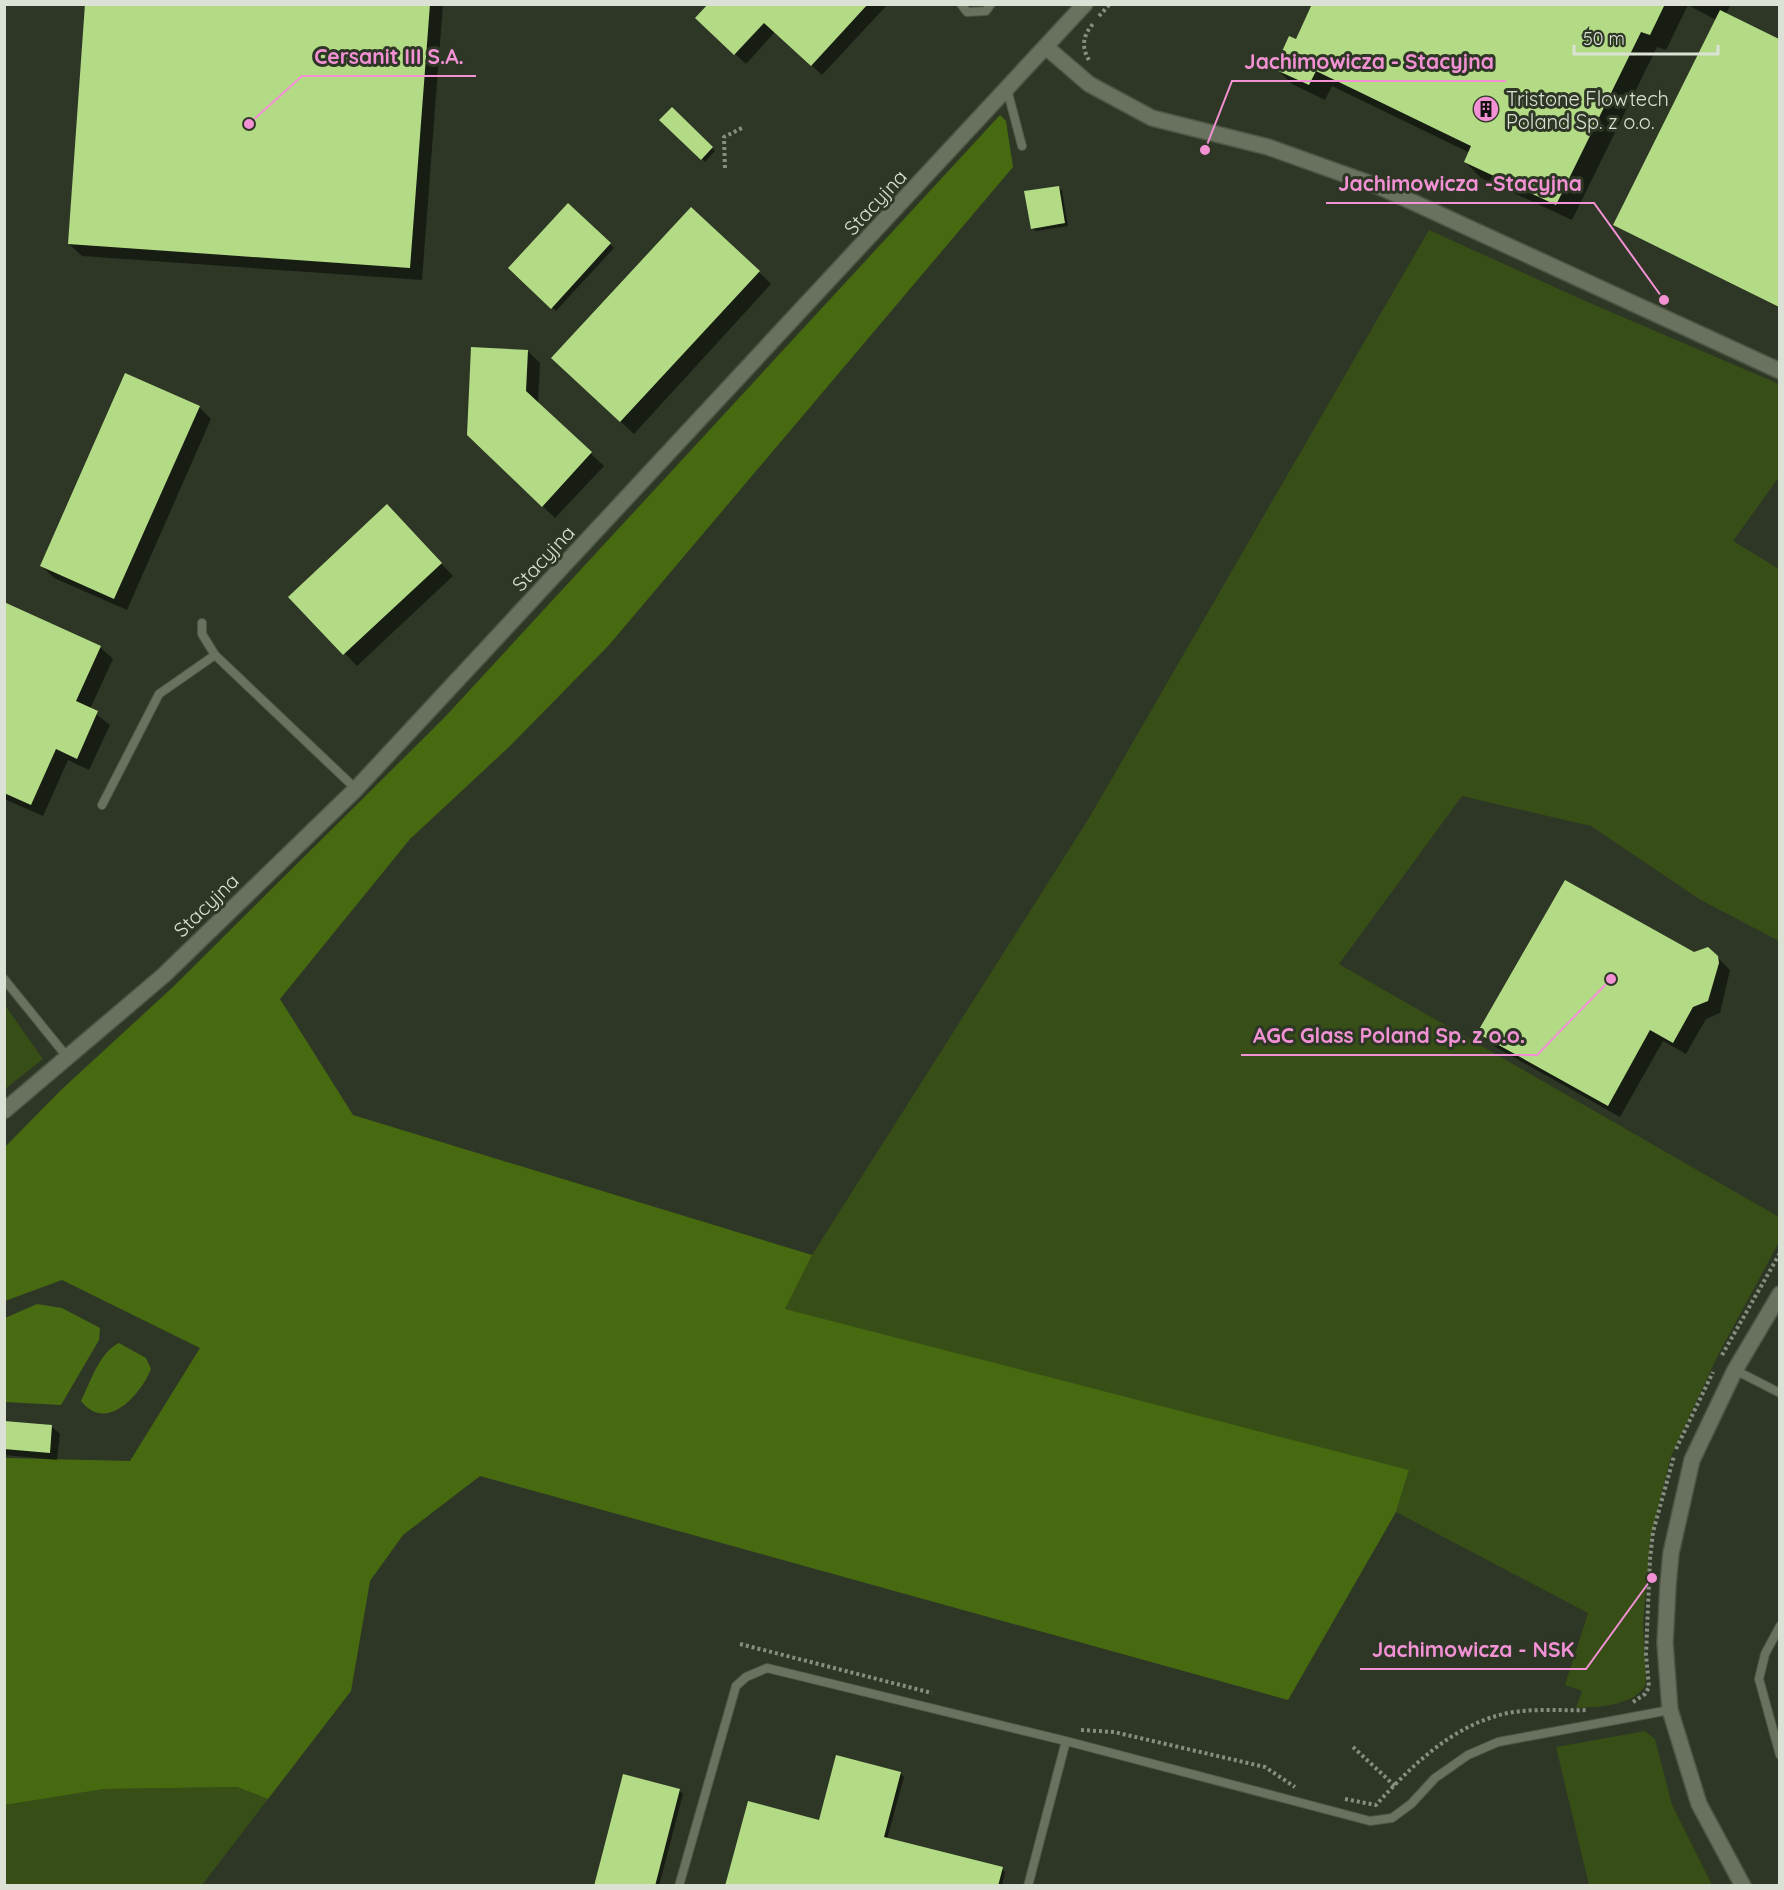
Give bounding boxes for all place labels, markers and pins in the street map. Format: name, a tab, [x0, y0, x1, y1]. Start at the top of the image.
callout: Cersanit III S.A.	[302, 37, 476, 76]
callout: Jachimowicza - Stacyjna	[1232, 42, 1506, 81]
place label: Tristone Flowtech Poland Sp. z o.o.	[1506, 86, 1669, 134]
building icon: Tristone Flowtech Poland Sp. z o.o.	[1471, 94, 1501, 124]
callout: Jachimowicza -Stacyjna	[1326, 164, 1594, 203]
callout: AGC Glass Poland Sp. z o.o.	[1241, 1016, 1537, 1055]
callout: Jachimowicza - NSK	[1360, 1630, 1586, 1669]

